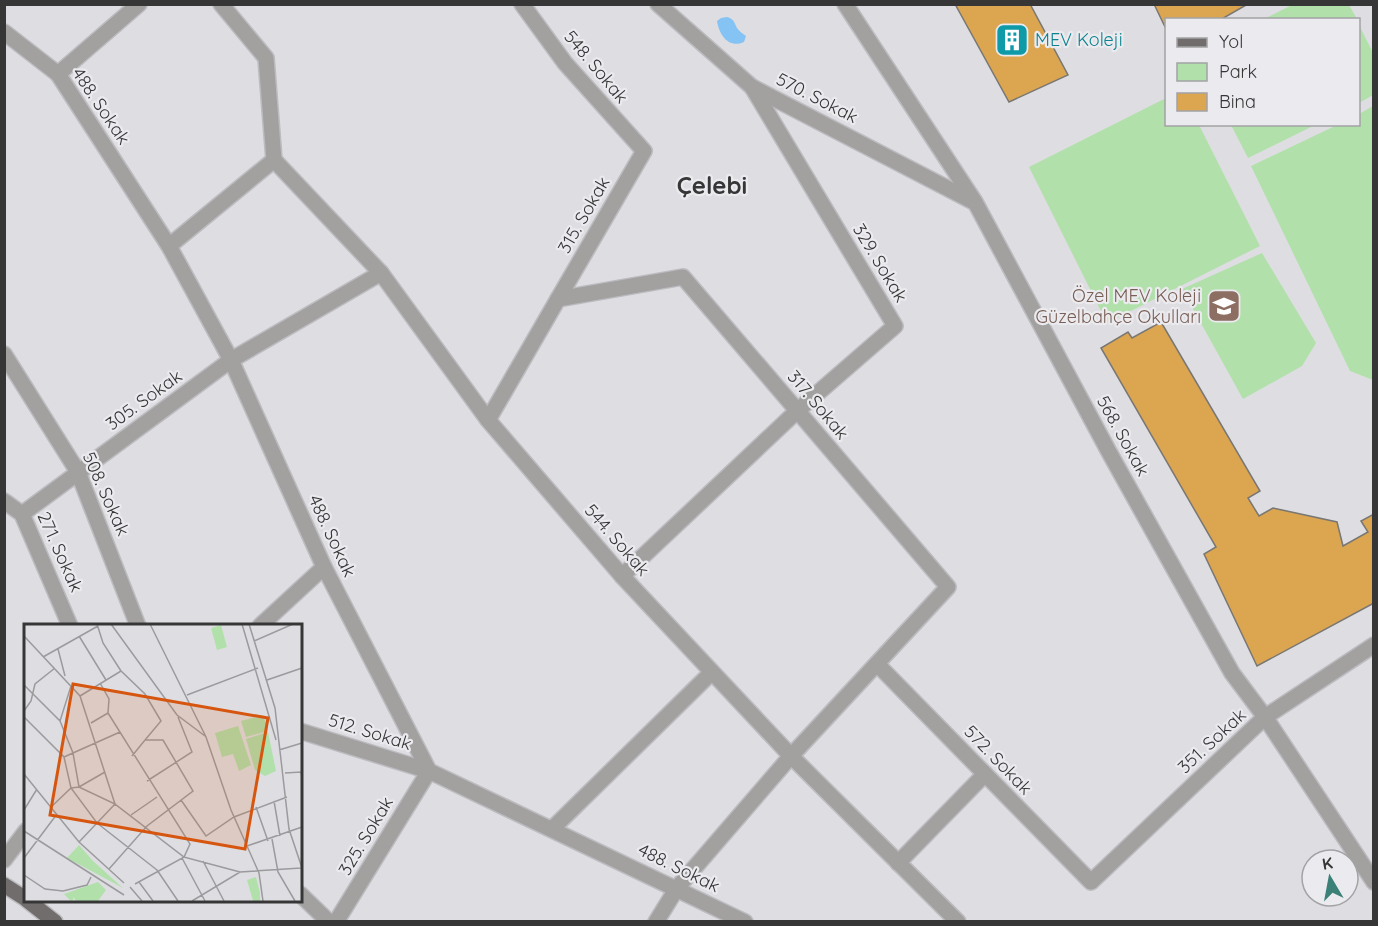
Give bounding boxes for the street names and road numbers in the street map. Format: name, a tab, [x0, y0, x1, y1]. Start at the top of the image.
street label: 548. Sokak	[559, 25, 634, 108]
street label: 488. Sokak	[67, 63, 136, 149]
street label: 570. Sokak	[772, 67, 862, 128]
street label: 315. Sokak	[552, 172, 615, 257]
street label: 329. Sokak	[848, 219, 913, 306]
street label: 305. Sokak	[101, 364, 186, 435]
street label: 317. Sokak	[783, 365, 854, 444]
street label: 568. Sokak	[1092, 391, 1155, 480]
street label: 508. Sokak	[78, 448, 135, 539]
street label: 488. Sokak	[303, 491, 362, 581]
street label: 544. Sokak	[580, 499, 655, 580]
street label: 271. Sokak	[33, 508, 88, 596]
street label: 351. Sokak	[1173, 703, 1251, 778]
street label: 512. Sokak	[326, 708, 414, 755]
street label: 572. Sokak	[959, 720, 1037, 799]
street label: 325. Sokak	[333, 792, 398, 879]
street label: 488. Sokak	[635, 838, 724, 897]

